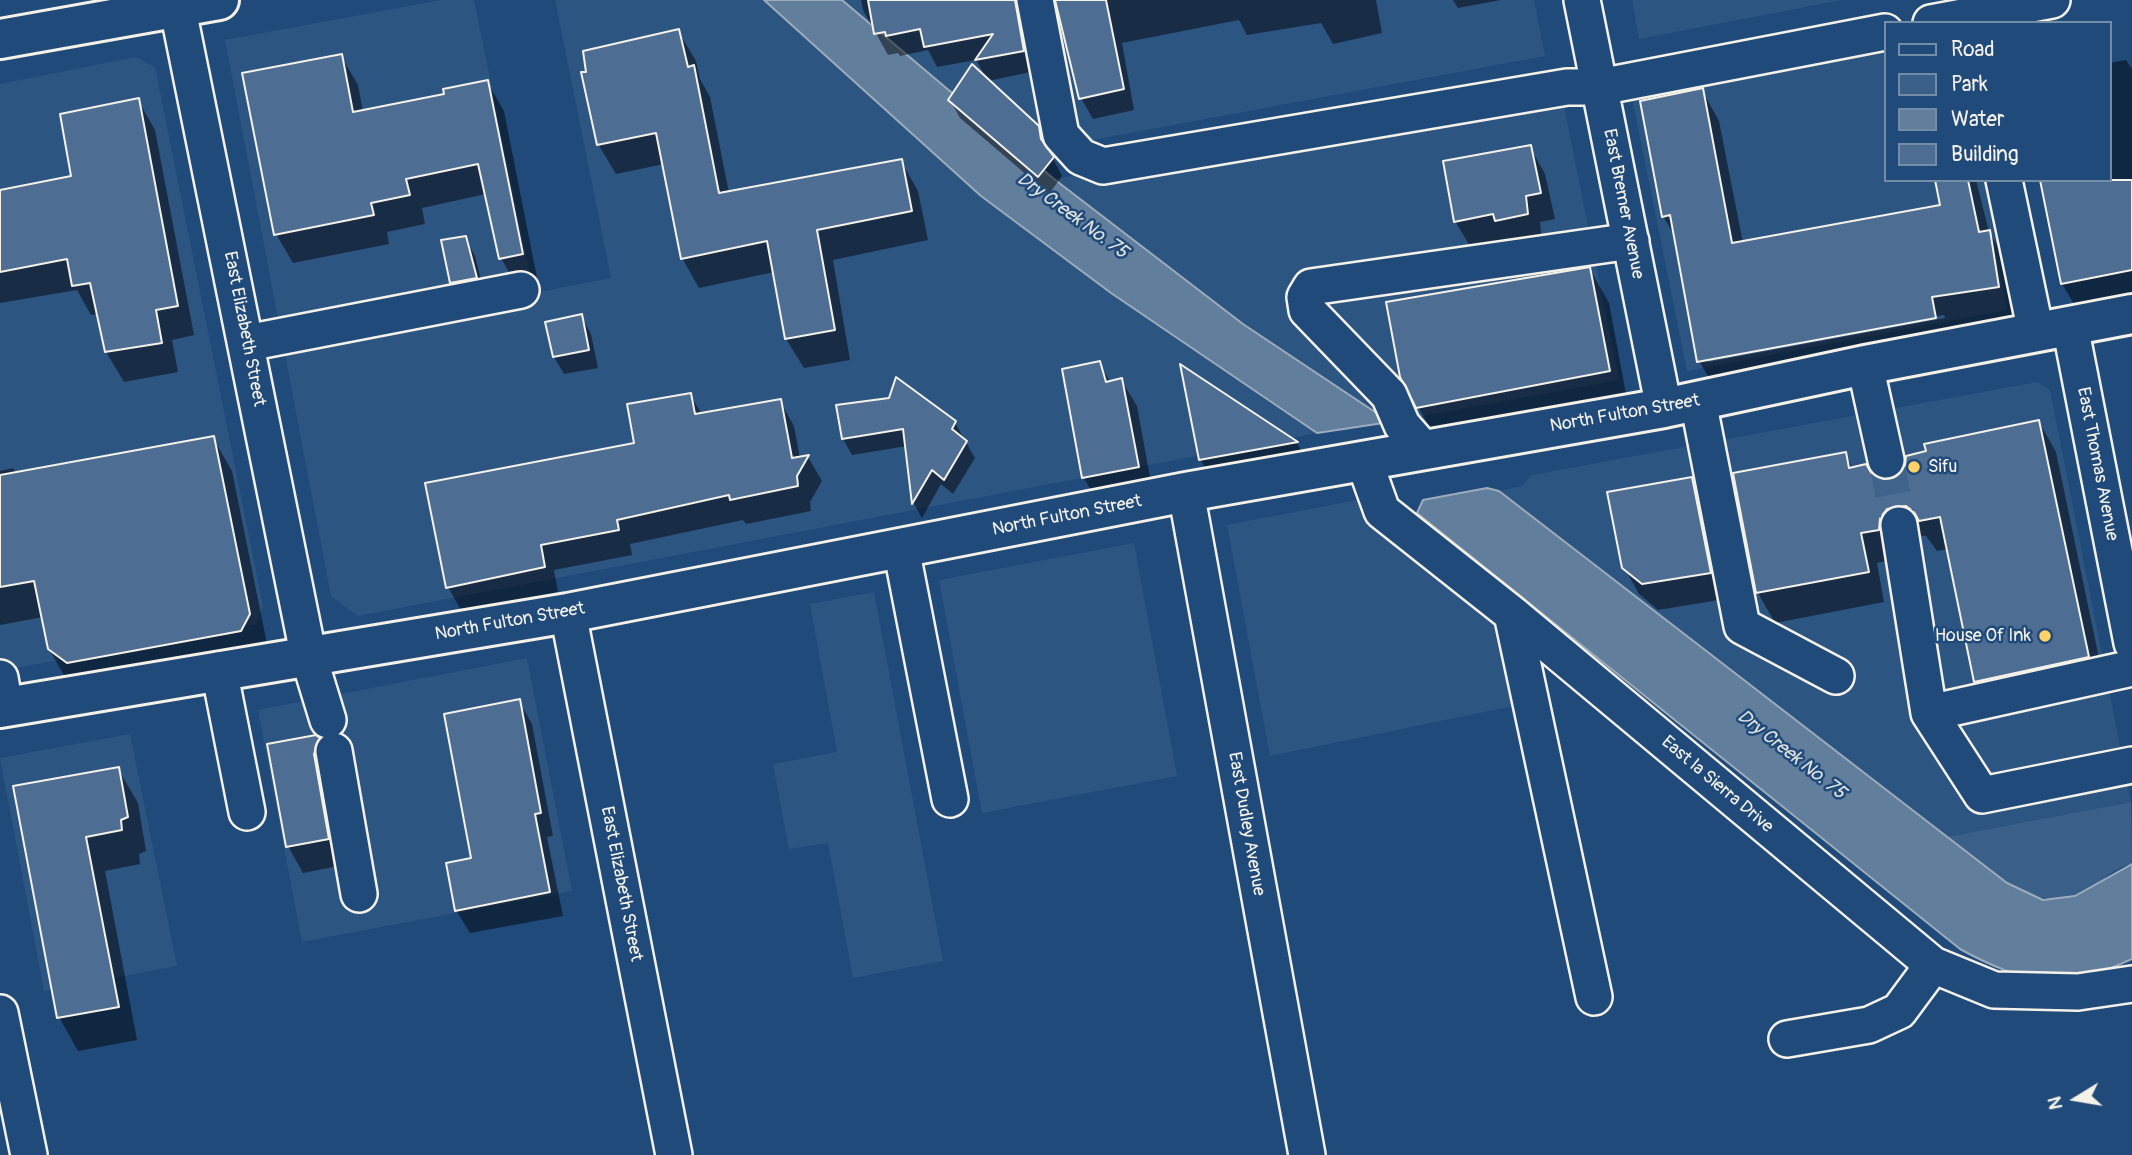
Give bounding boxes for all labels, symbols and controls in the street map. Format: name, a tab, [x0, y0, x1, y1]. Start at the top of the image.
legend	[1884, 21, 2111, 182]
text: Road	[1951, 36, 1995, 63]
text: Park	[1951, 71, 1988, 98]
text: Water	[1951, 106, 2004, 133]
street label: East Bremer Avenue	[1598, 127, 1648, 281]
text: Building	[1951, 141, 2018, 168]
water label: Dry Creek No. 75	[1012, 168, 1132, 264]
street label: East Elizabeth Street	[218, 250, 270, 408]
street label: East Thomas Avenue	[2072, 385, 2122, 543]
street label: North Fulton Street	[1548, 390, 1702, 438]
place label: Sifu	[1928, 456, 1957, 478]
marker: Sifu	[1906, 459, 1922, 475]
street label: North Fulton Street	[990, 491, 1144, 541]
street label: North Fulton Street	[433, 598, 587, 646]
place label: House Of Ink	[1935, 625, 2031, 647]
marker: House Of Ink	[2037, 628, 2053, 644]
water label: Dry Creek No. 75	[1732, 706, 1850, 804]
street label: East la Sierra Drive	[1657, 732, 1777, 838]
street label: East Dudley Avenue	[1223, 750, 1269, 898]
street label: East Elizabeth Street	[595, 805, 647, 963]
north arrow	[2041, 1064, 2111, 1134]
text: N	[2042, 1094, 2068, 1112]

